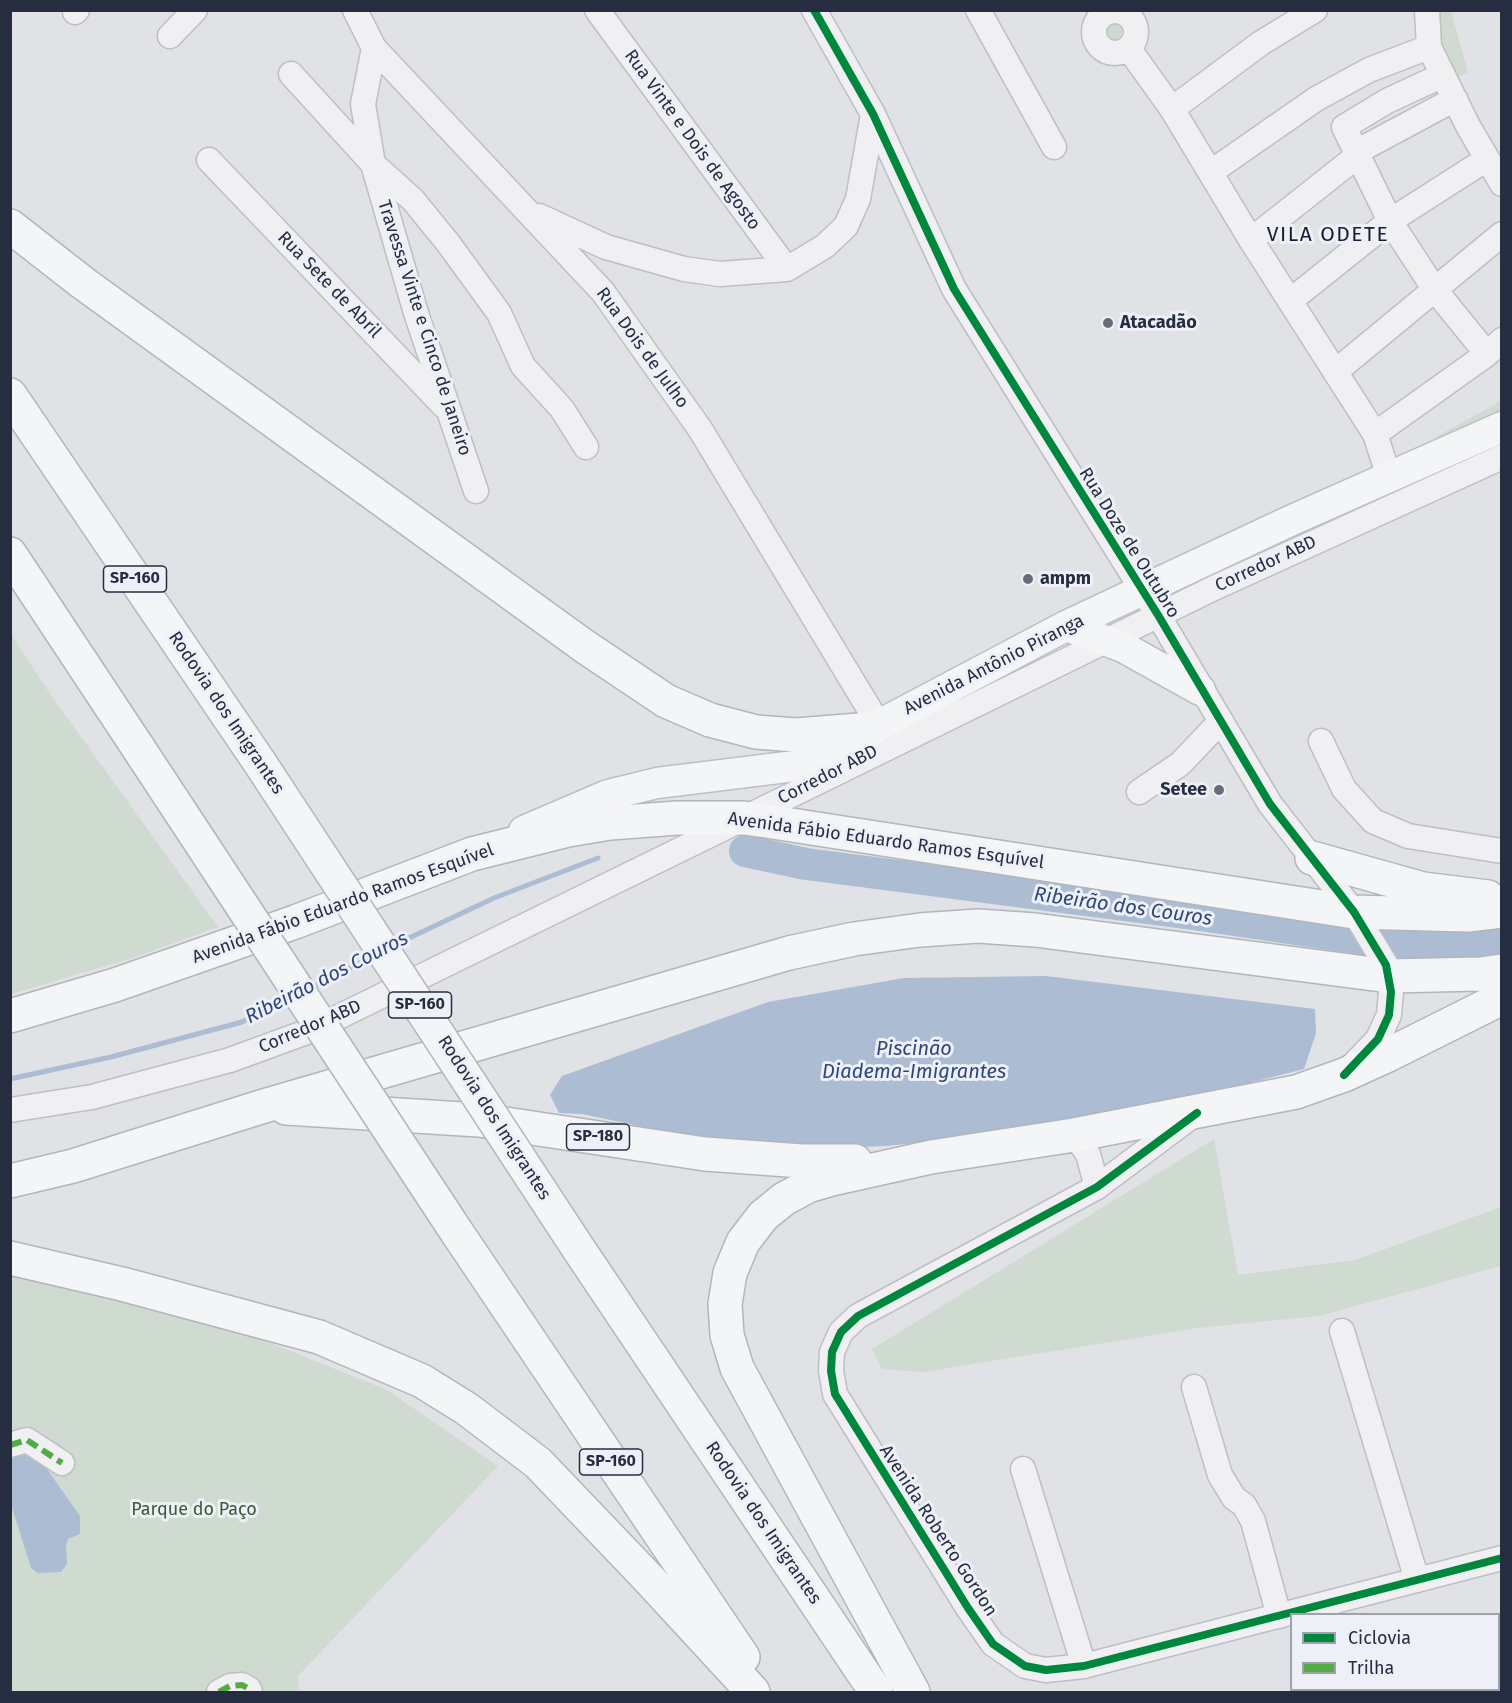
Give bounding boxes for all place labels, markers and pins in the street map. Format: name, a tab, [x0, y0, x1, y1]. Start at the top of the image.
place label: Atacadão	[1120, 312, 1197, 334]
marker: Atacadão	[1101, 316, 1115, 330]
place label: ampm	[1040, 568, 1091, 590]
marker: ampm	[1021, 572, 1035, 586]
place label: Setee	[1160, 779, 1207, 801]
marker: Setee	[1212, 783, 1226, 797]

